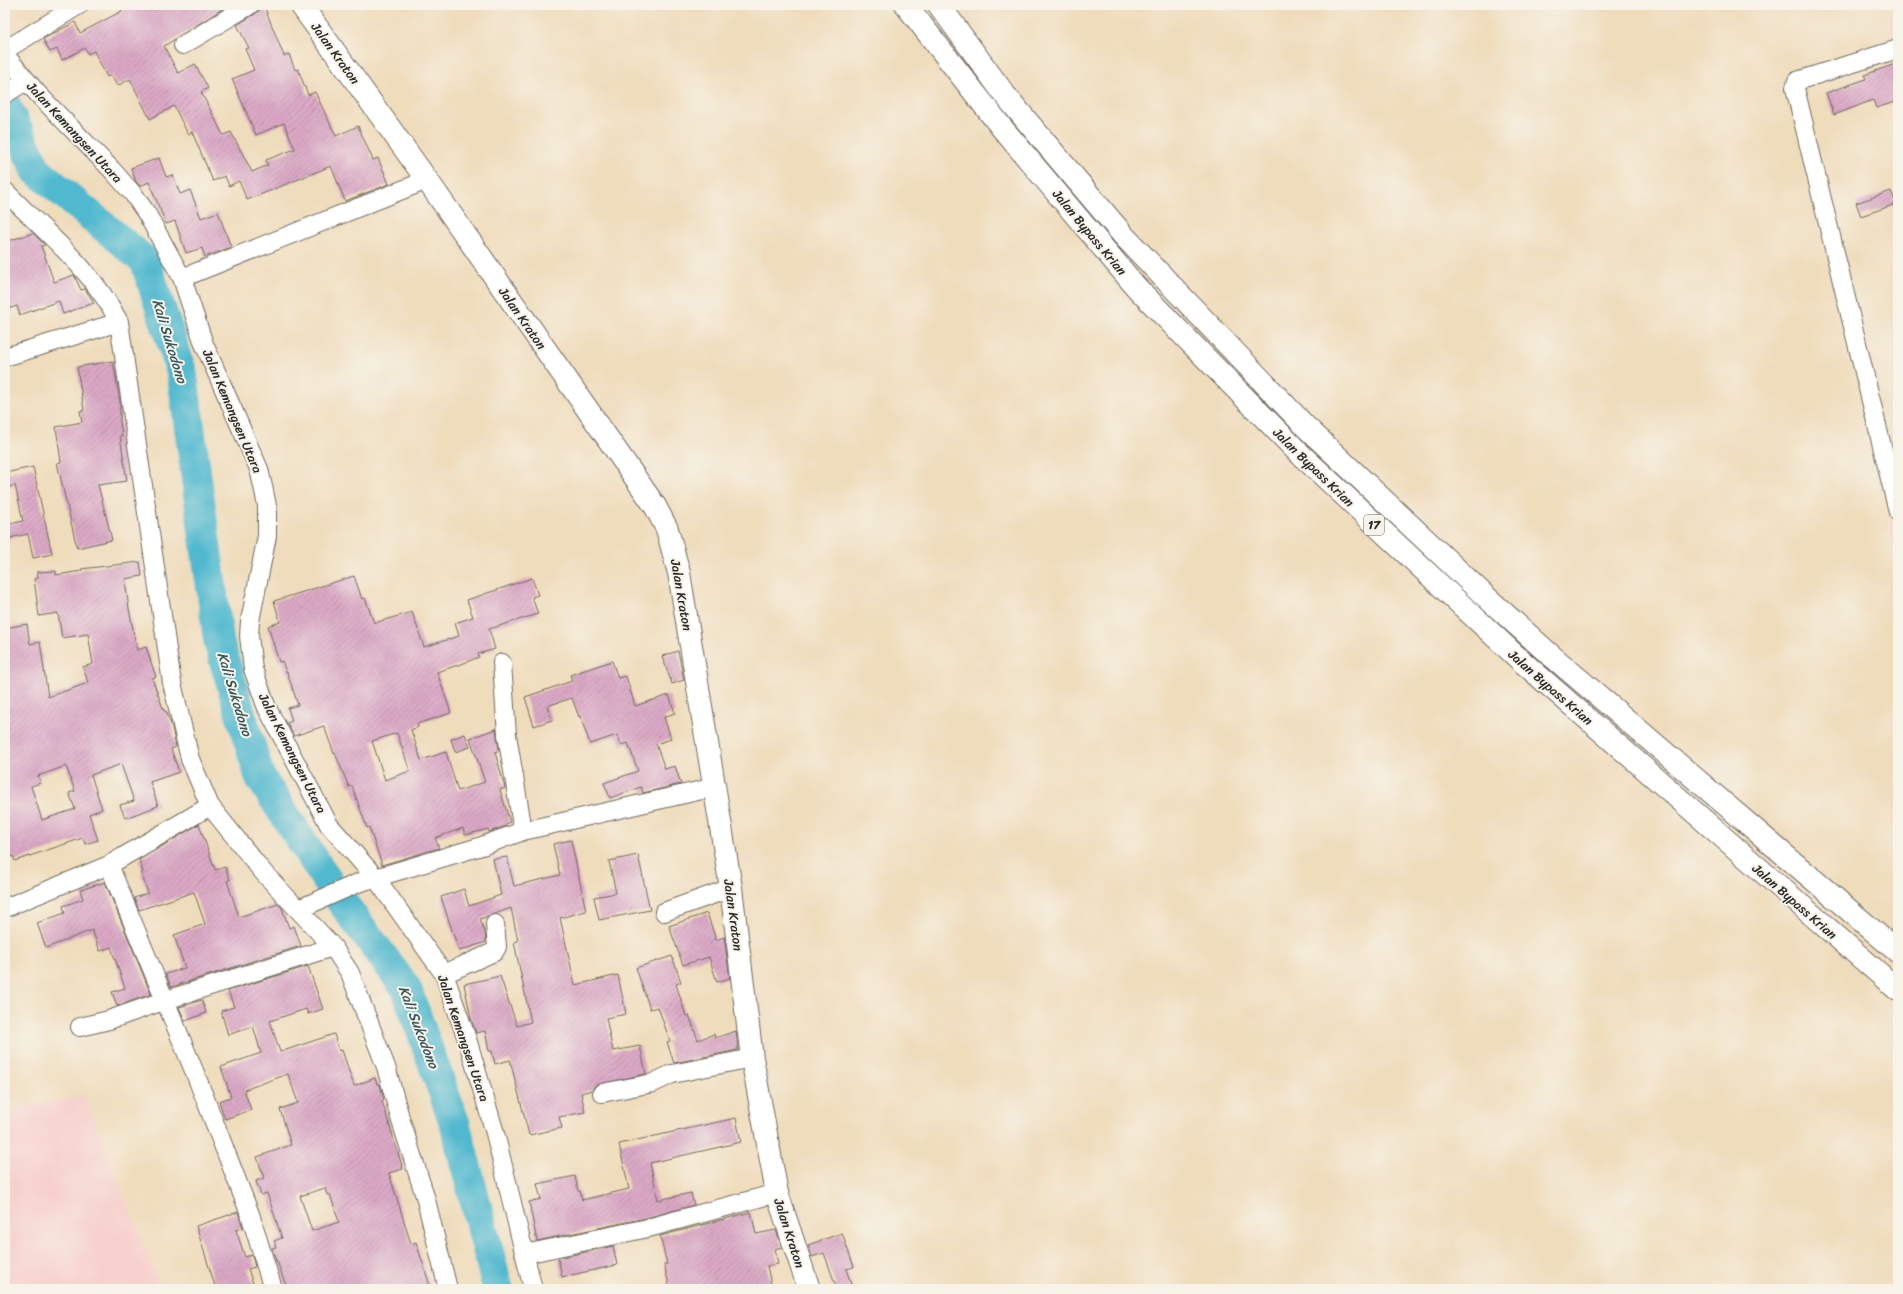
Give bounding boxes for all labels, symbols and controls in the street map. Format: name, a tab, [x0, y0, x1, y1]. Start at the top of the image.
street label: Jalan Kraton	[304, 16, 366, 89]
street label: Jalan Kemangsen Utara	[20, 75, 129, 189]
street label: Jalan Bypass Krian	[1046, 183, 1133, 281]
street label: Jalan Kraton	[492, 281, 553, 354]
water label: Kali Sukodono	[145, 296, 194, 387]
street label: Jalan Kemangsen Utara	[196, 345, 269, 477]
street label: Jalan Bypass Krian	[1267, 421, 1360, 513]
road number: 17	[1364, 515, 1384, 535]
street label: Jalan Kraton	[664, 557, 699, 633]
street label: Jalan Bypass Krian	[1502, 643, 1598, 731]
water label: Kali Sukodono	[210, 649, 259, 740]
street label: Jalan Kemangsen Utara	[252, 688, 333, 818]
street label: Jalan Bypass Krian	[1746, 857, 1842, 945]
street label: Jalan Kraton	[717, 877, 750, 952]
street label: Jalan Kemangsen Utara	[431, 971, 496, 1105]
water label: Kali Sukodono	[391, 982, 446, 1073]
street label: Jalan Kraton	[767, 1194, 812, 1271]

